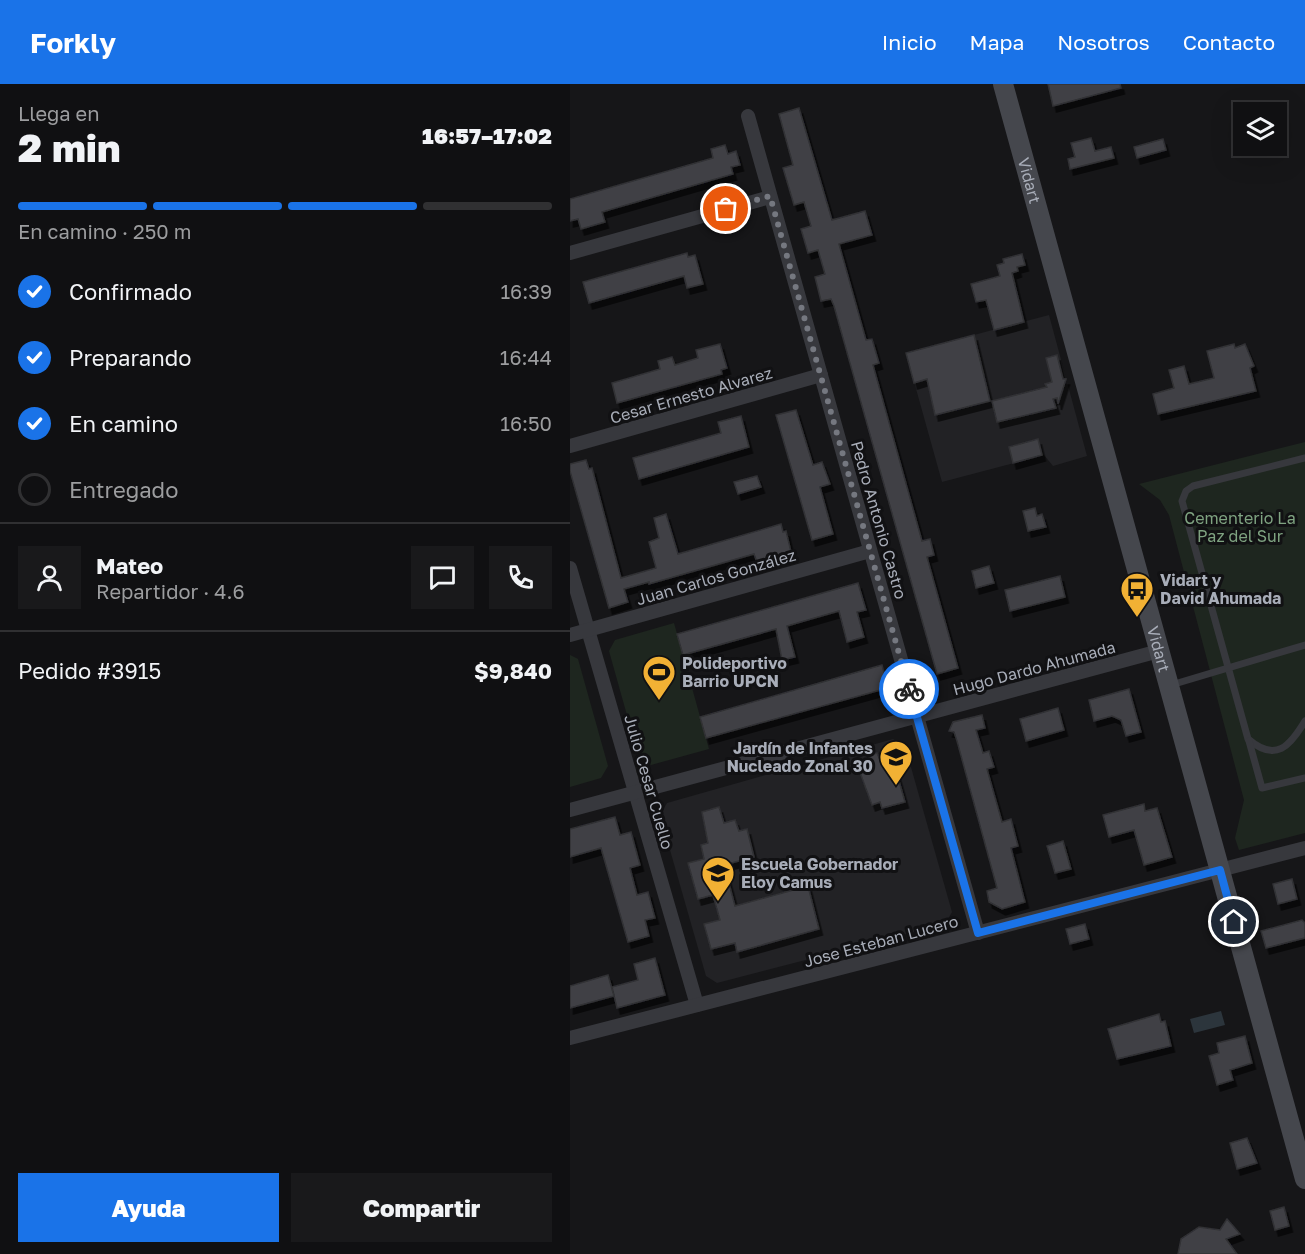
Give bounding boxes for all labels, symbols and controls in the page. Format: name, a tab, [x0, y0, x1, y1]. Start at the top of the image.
text: Forkly	[30, 26, 116, 59]
text: Inicio	[882, 29, 937, 55]
text: Mapa	[970, 29, 1024, 55]
text: Nosotros	[1057, 29, 1150, 55]
text: Contacto	[1183, 29, 1275, 55]
text: Llega en	[18, 101, 100, 125]
map controls	[1233, 102, 1287, 156]
button: layers	[1233, 102, 1287, 156]
text: 16:57–17:02	[422, 122, 552, 149]
text: 2 min	[18, 124, 121, 171]
street label: Vidart	[1014, 155, 1045, 206]
pin	[700, 183, 751, 234]
icon: bag	[709, 192, 742, 225]
text: En camino · 250 m	[18, 219, 191, 243]
icon: check	[18, 275, 51, 308]
text: Confirmado	[69, 278, 192, 305]
text: 16:39	[500, 279, 552, 303]
icon: check	[18, 341, 51, 374]
text: Preparando	[69, 344, 192, 371]
text: 16:44	[500, 345, 552, 369]
street label: Cesar Ernesto Alvarez	[608, 362, 774, 428]
icon: check	[18, 407, 51, 440]
text: En camino	[69, 410, 178, 437]
text: 16:50	[500, 411, 552, 435]
street label: Pedro Antonio Castro	[847, 439, 911, 601]
text: Entregado	[69, 476, 178, 503]
park label: Cementerio La Paz del Sur	[1184, 508, 1296, 546]
street label: Juan Carlos González	[634, 545, 798, 609]
button: person	[18, 546, 81, 609]
button: chat	[411, 546, 474, 609]
button: phone	[489, 546, 552, 609]
text: Mateo	[96, 552, 163, 579]
place label: Vidart y David Ahumada	[1160, 570, 1281, 608]
bus stop icon: Vidart y David Ahumada	[1119, 571, 1155, 618]
text: Repartidor · 4.6	[96, 579, 245, 603]
street label: Vidart	[1143, 624, 1175, 674]
street label: Hugo Dardo Ahumada	[951, 637, 1117, 699]
place label: Polideportivo Barrio UPCN	[682, 653, 787, 691]
sports icon: Polideportivo Barrio UPCN	[641, 654, 677, 701]
text: Pedido #3915	[18, 657, 161, 684]
text: $9,840	[474, 657, 552, 684]
courier	[879, 659, 939, 719]
icon: bike	[893, 673, 926, 706]
street label: Julio Cesar Cuello	[620, 712, 678, 852]
place label: Jardín de Infantes Nucleado Zonal 30	[727, 738, 873, 776]
school or university icon: Jardín de Infantes Nucleado Zonal 30	[878, 739, 914, 786]
place label: Escuela Gobernador Eloy Camus	[741, 854, 898, 892]
school or university icon: Escuela Gobernador Eloy Camus	[700, 855, 736, 902]
pin	[1208, 896, 1259, 947]
icon: home	[1217, 905, 1250, 938]
street label: Jose Esteban Lucero	[802, 911, 960, 971]
button: Ayuda	[18, 1173, 279, 1242]
button: Compartir	[291, 1173, 552, 1242]

